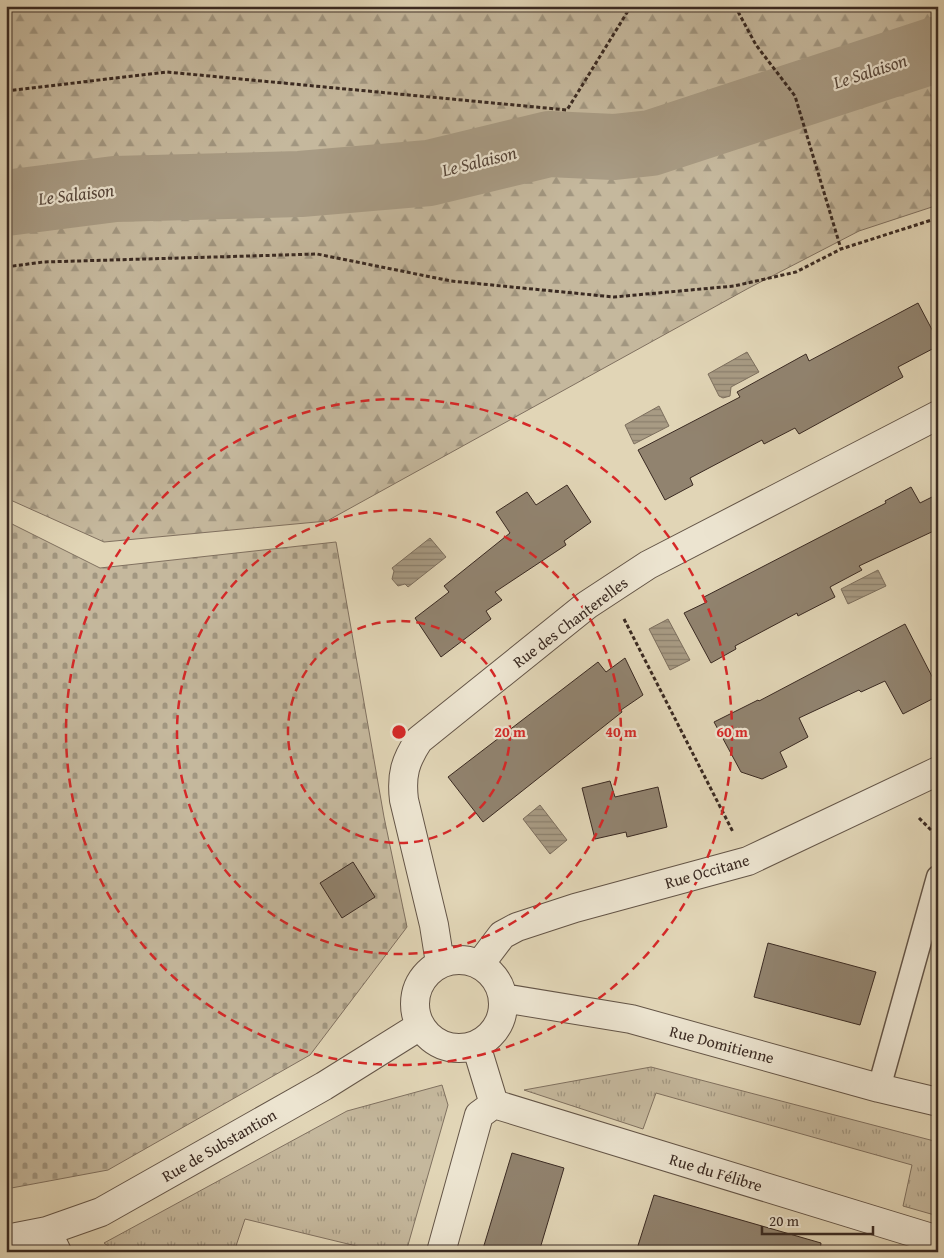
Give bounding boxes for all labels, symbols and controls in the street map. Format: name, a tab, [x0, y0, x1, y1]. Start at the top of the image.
water label: Le Salaison	[829, 46, 910, 96]
water label: Le Salaison	[438, 139, 519, 184]
water label: Le Salaison	[36, 176, 115, 212]
street label: Rue des Chanterelles	[507, 571, 633, 673]
text: 20 m	[494, 721, 526, 742]
text: 40 m	[605, 721, 637, 742]
text: 60 m	[716, 721, 748, 742]
centre of rings	[390, 723, 408, 741]
street label: Rue Occitane	[662, 847, 752, 895]
street label: Rue Domitienne	[667, 1019, 777, 1069]
street label: Rue de Substantion	[157, 1102, 281, 1188]
street label: Rue du Félibre	[667, 1146, 765, 1198]
scale bar	[762, 1203, 873, 1235]
text: 20 m	[769, 1210, 800, 1231]

